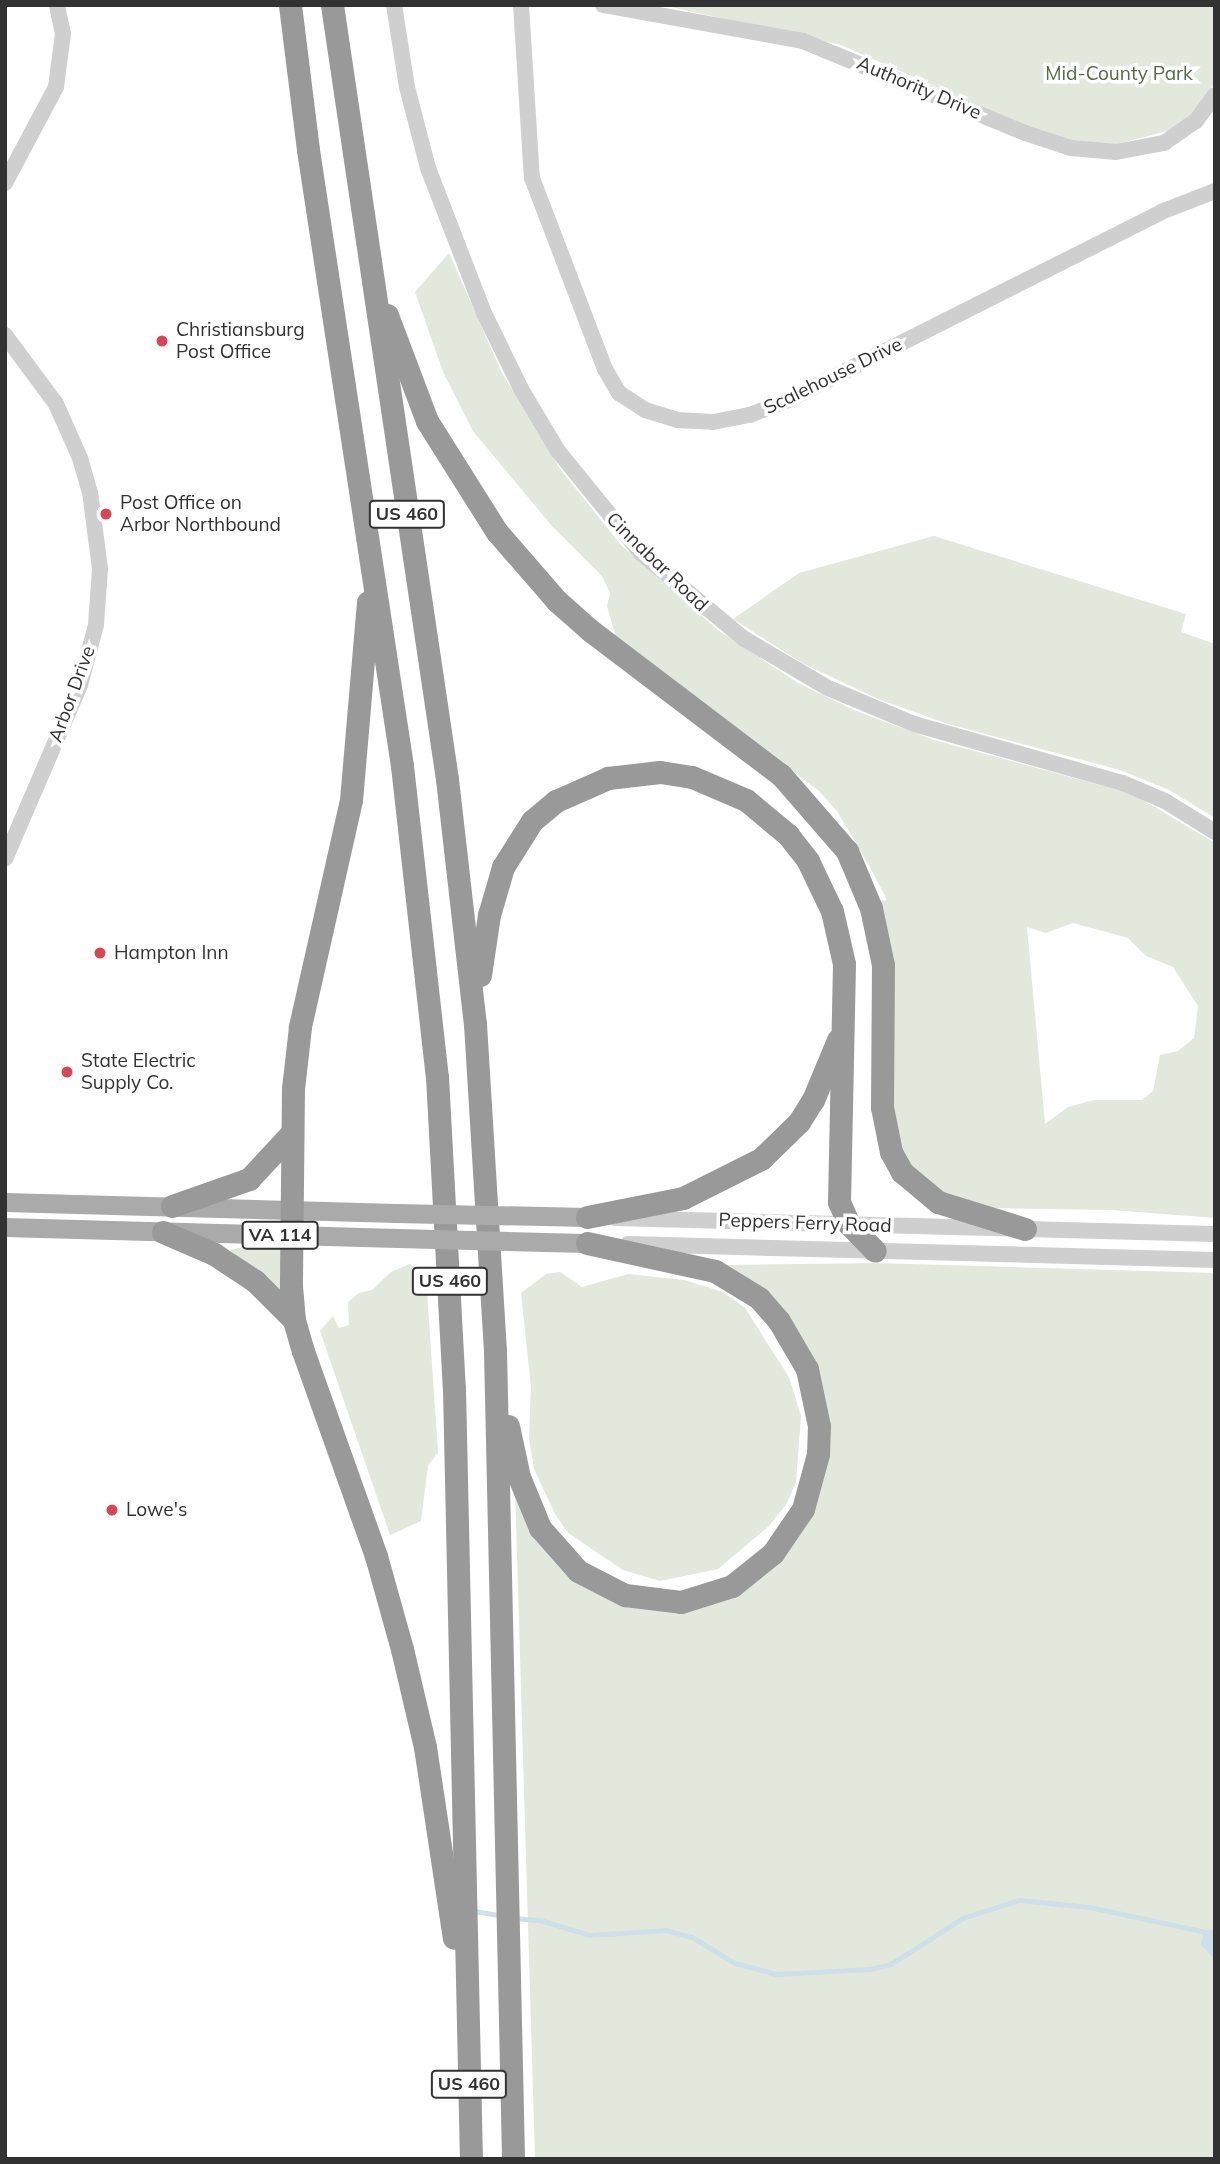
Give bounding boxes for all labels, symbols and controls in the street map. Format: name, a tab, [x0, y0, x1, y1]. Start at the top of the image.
street label: Authority Drive	[853, 52, 985, 124]
park label: Mid-County Park	[1045, 63, 1193, 85]
place label: Christiansburg Post Office	[176, 319, 305, 363]
marker: Christiansburg Post Office	[154, 333, 170, 349]
street label: Scalehouse Drive	[760, 333, 906, 419]
place label: Post Office on Arbor Northbound	[120, 492, 281, 536]
road number: US 460	[368, 500, 446, 528]
marker: Post Office on Arbor Northbound	[98, 506, 114, 522]
street label: Cinnabar Road	[601, 508, 713, 616]
street label: Arbor Drive	[44, 643, 100, 745]
place label: Hampton Inn	[114, 942, 229, 964]
marker: Hampton Inn	[92, 945, 108, 961]
place label: State Electric Supply Co.	[81, 1050, 196, 1094]
marker: State Electric Supply Co.	[59, 1064, 75, 1080]
street label: Peppers Ferry Road	[718, 1209, 892, 1237]
road number: VA 114	[242, 1220, 318, 1250]
road number: US 460	[412, 1266, 489, 1296]
place label: Lowe's	[126, 1499, 187, 1521]
marker: Lowe's	[104, 1502, 120, 1518]
road number: US 460	[430, 2070, 508, 2098]

